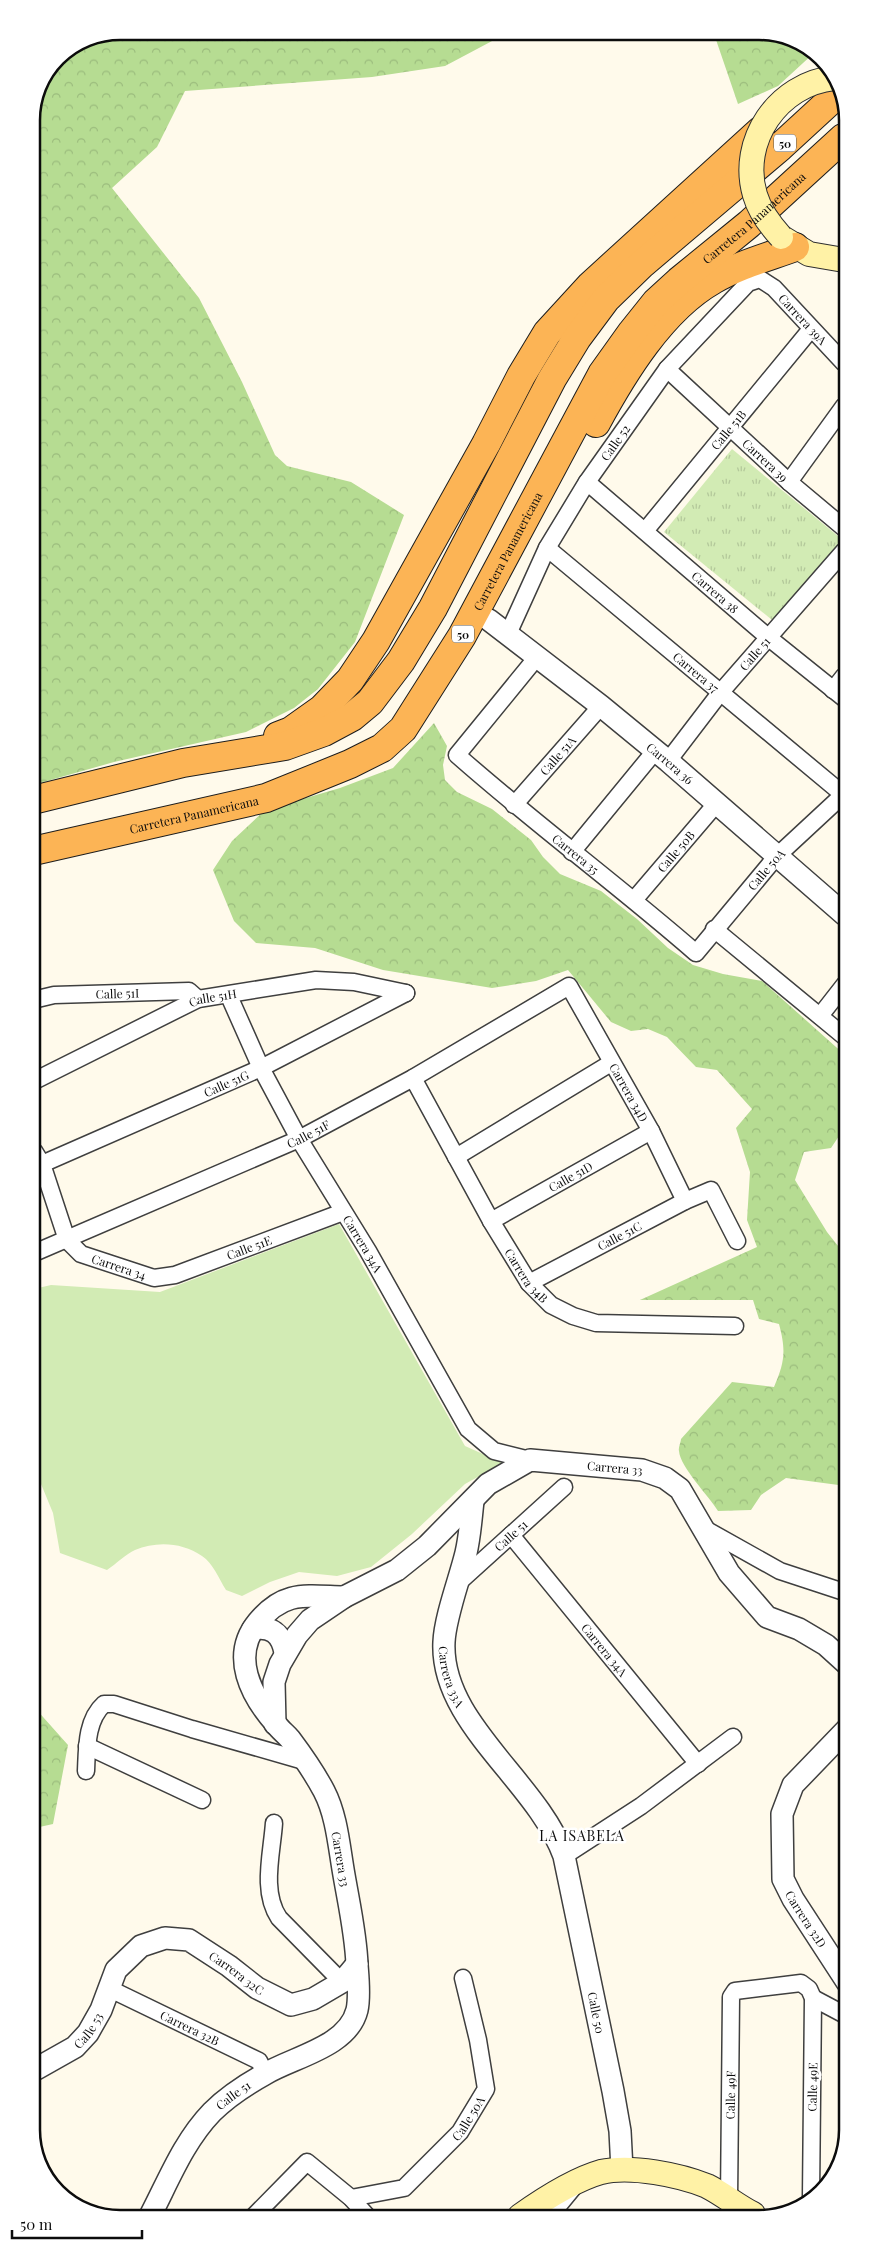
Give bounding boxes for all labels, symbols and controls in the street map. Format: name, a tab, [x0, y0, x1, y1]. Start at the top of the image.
road number: 50	[774, 134, 796, 152]
street label: Carretera Panamericana	[699, 168, 809, 267]
street label: Carrera 39A	[775, 290, 831, 348]
street label: Calle 51B	[707, 407, 749, 453]
street label: Calle 52	[597, 421, 633, 464]
street label: Carrera 39	[739, 435, 791, 485]
street label: Carretera Panamericana	[469, 489, 545, 613]
street label: Carrera 38	[689, 567, 742, 616]
road number: 50	[452, 626, 474, 642]
street label: Calle 51	[735, 633, 774, 674]
street label: Carrera 37	[670, 648, 723, 696]
street label: Calle 51A	[536, 732, 579, 778]
street label: Carrera 36	[643, 739, 697, 788]
street label: Carretera Panamericana	[128, 792, 260, 837]
street label: Calle 50B	[653, 827, 698, 875]
street label: Carrera 35	[549, 830, 602, 877]
street label: Calle 50A	[744, 845, 788, 893]
street label: Calle 51I	[95, 984, 139, 1002]
street label: Calle 51H	[186, 985, 238, 1010]
street label: Carrera 34D	[606, 1060, 652, 1125]
street label: Calle 51G	[201, 1066, 252, 1100]
street label: Calle 51F	[284, 1116, 333, 1151]
street label: Calle 51D	[545, 1157, 596, 1195]
street label: Carrera 34A	[340, 1212, 386, 1275]
street label: Calle 51C	[594, 1217, 644, 1254]
street label: Calle 51E	[224, 1232, 274, 1263]
street label: Carrera 34B	[502, 1245, 552, 1306]
street label: Carrera 34	[90, 1250, 148, 1283]
street label: Carrera 33	[586, 1457, 643, 1478]
street label: Calle 51	[491, 1516, 531, 1555]
street label: Carrera 34A	[578, 1620, 631, 1680]
street label: Carrera 33A	[436, 1646, 468, 1710]
district label: LA ISABELA	[539, 1826, 625, 1845]
street label: Carrera 33	[328, 1830, 354, 1888]
street label: Carrera 32D	[782, 1888, 831, 1951]
street label: Carrera 32C	[206, 1947, 267, 1998]
street label: Calle 50	[585, 1990, 609, 2035]
street label: Carrera 32B	[158, 2007, 222, 2049]
street label: Calle 53	[70, 2010, 106, 2052]
street label: Calle 49E	[804, 2062, 820, 2112]
street label: Calle 49F	[722, 2070, 738, 2119]
street label: Calle 51	[212, 2076, 254, 2113]
street label: Calle 50A	[448, 2093, 488, 2144]
scale bar	[12, 2208, 142, 2240]
text: 50 m	[20, 2214, 53, 2234]

